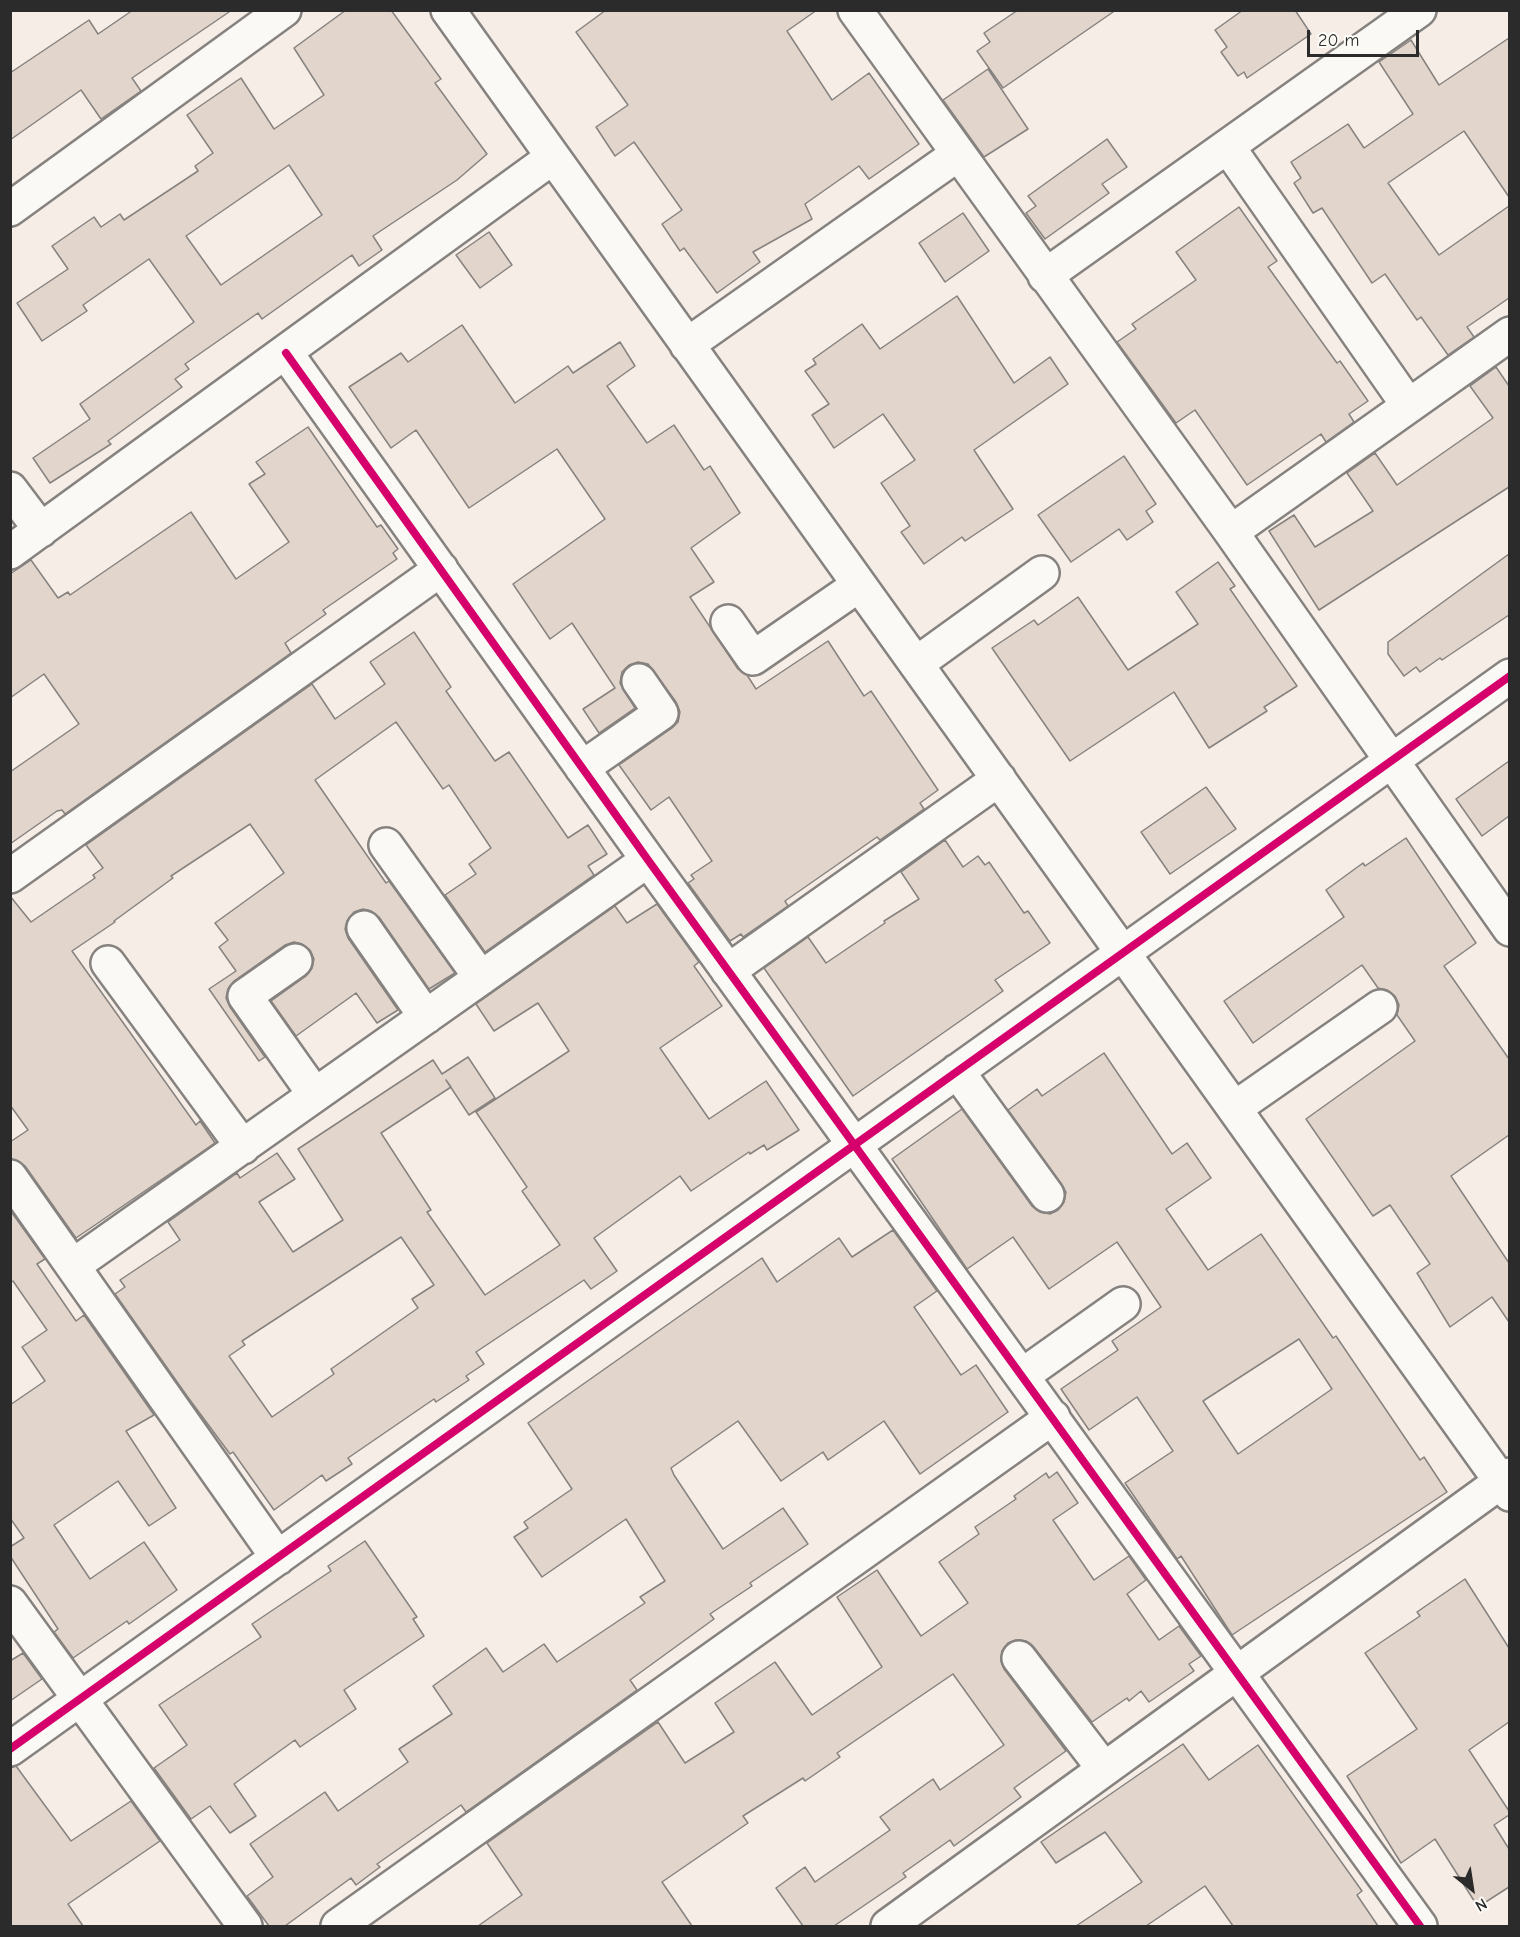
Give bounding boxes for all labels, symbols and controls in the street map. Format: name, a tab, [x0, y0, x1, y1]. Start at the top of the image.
scale bar	[1310, 18, 1422, 56]
text: 20 m	[1318, 30, 1359, 51]
north arrow	[1442, 1859, 1502, 1919]
text: N	[1472, 1894, 1490, 1915]

